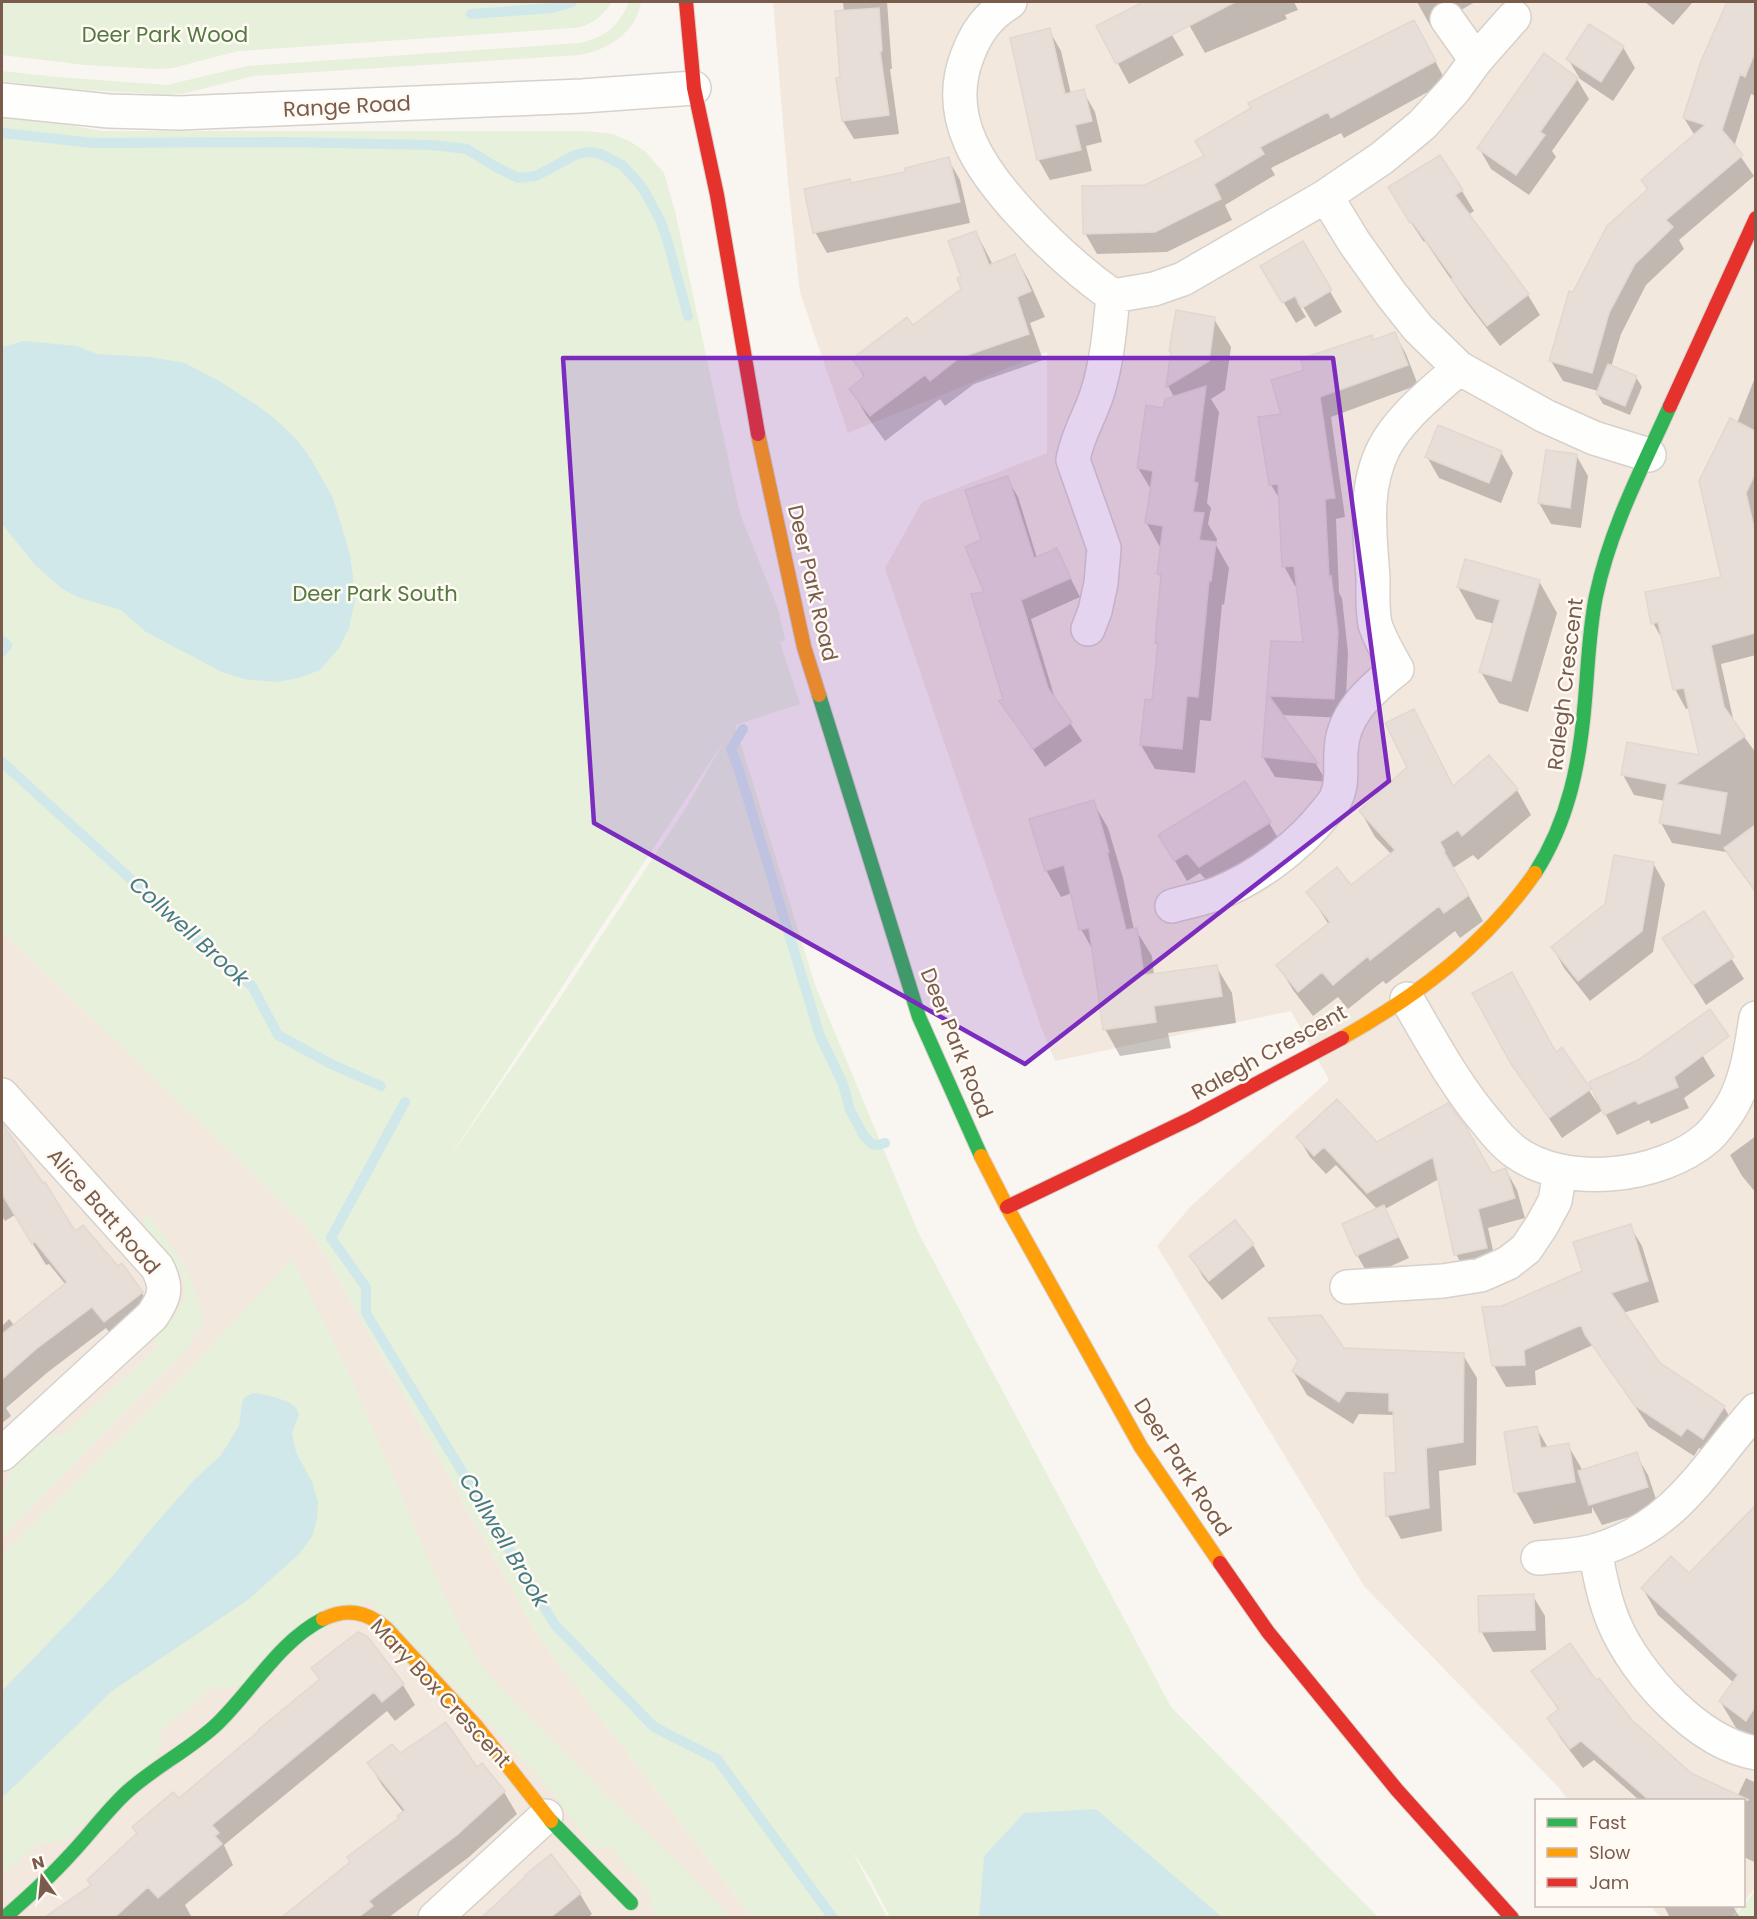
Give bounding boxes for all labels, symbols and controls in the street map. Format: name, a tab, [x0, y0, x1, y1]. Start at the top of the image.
park label: Deer Park Wood	[82, 20, 248, 49]
street label: Range Road	[282, 88, 412, 124]
street label: Deer Park Road	[781, 502, 845, 664]
park label: Deer Park South	[292, 579, 458, 608]
street label: Ralegh Crescent	[1540, 596, 1590, 772]
water label: Collwell Brook	[122, 869, 257, 995]
street label: Deer Park Road	[914, 964, 1000, 1122]
street label: Ralegh Crescent	[1186, 997, 1352, 1107]
street label: Alice Batt Road	[41, 1142, 167, 1280]
street label: Deer Park Road	[1127, 1392, 1239, 1542]
water label: Collwell Brook	[452, 1467, 557, 1615]
street label: Mary Box Crescent	[364, 1612, 518, 1774]
legend	[1535, 1799, 1745, 1907]
text: Fast	[1589, 1810, 1626, 1835]
text: Slow	[1589, 1840, 1631, 1865]
north arrow	[12, 1847, 72, 1907]
text: N	[29, 1850, 47, 1876]
text: Jam	[1589, 1870, 1629, 1895]

